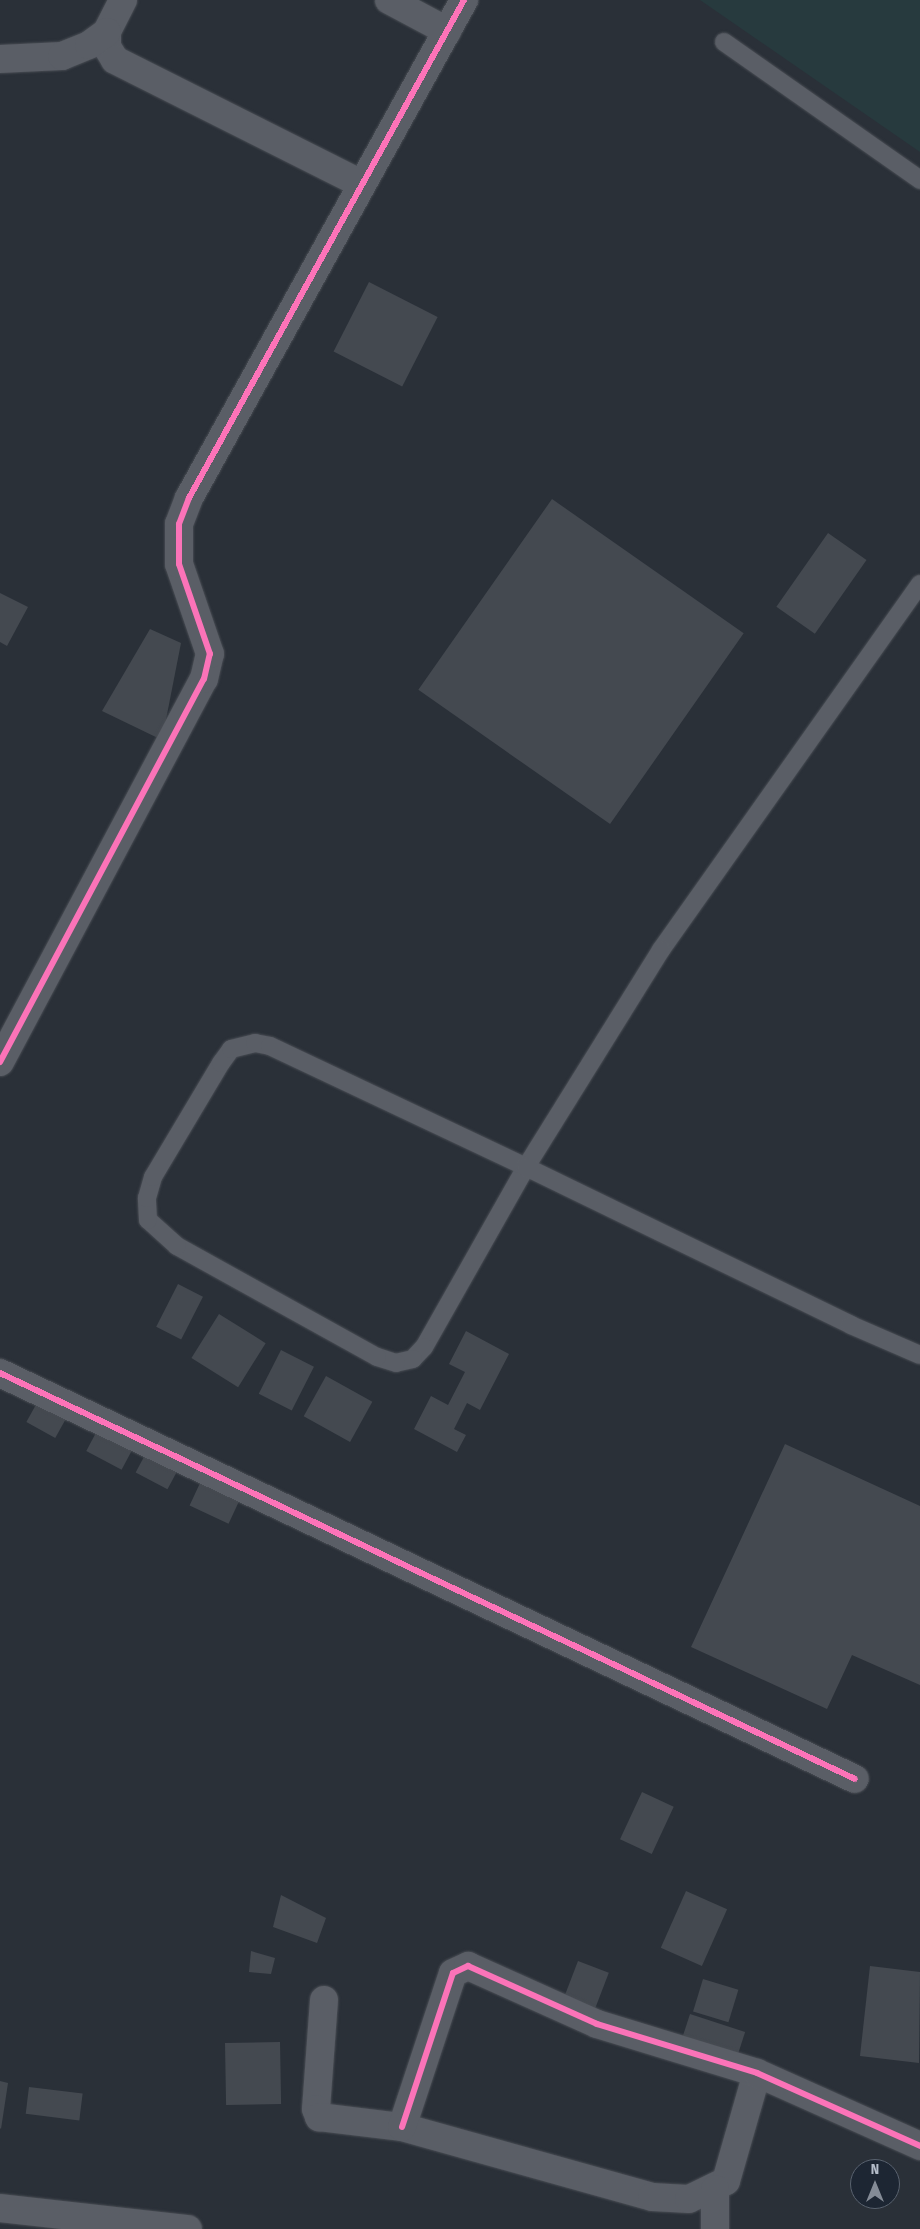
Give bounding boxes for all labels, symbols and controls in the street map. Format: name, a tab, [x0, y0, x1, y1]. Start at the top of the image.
north arrow	[850, 2159, 900, 2209]
text: N	[871, 2161, 879, 2178]

